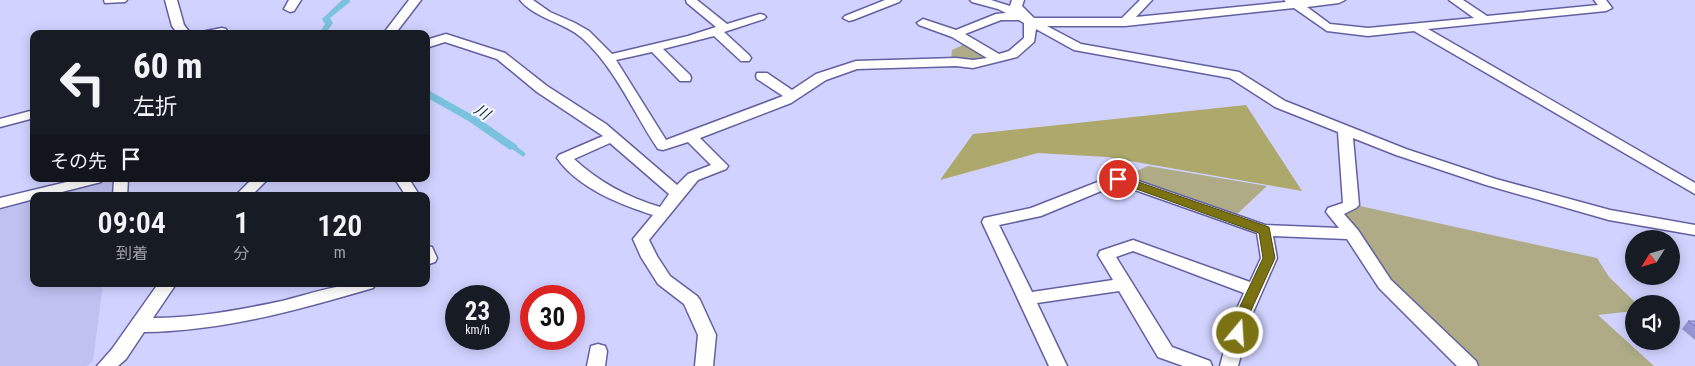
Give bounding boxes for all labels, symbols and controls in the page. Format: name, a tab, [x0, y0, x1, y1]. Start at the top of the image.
text: 60 m	[133, 46, 202, 87]
icon: left	[50, 50, 115, 115]
text: 左折	[133, 94, 177, 119]
water label: 川	[471, 100, 495, 125]
icon: arrive	[117, 145, 145, 173]
text: その先	[50, 150, 107, 173]
pin	[1097, 158, 1139, 200]
icon: arrive	[1104, 165, 1132, 193]
text: 09:04	[98, 205, 166, 240]
text: 1	[234, 205, 249, 240]
text: 120	[317, 208, 362, 243]
north arrow	[1625, 230, 1680, 285]
map controls	[1625, 230, 1680, 350]
text: m	[334, 243, 346, 262]
text: 到着	[116, 244, 148, 263]
text: 分	[234, 244, 250, 263]
speed limit sign: 30	[520, 285, 585, 350]
button: sound	[1625, 295, 1680, 350]
text: 23	[465, 297, 490, 326]
position arrow	[1211, 306, 1263, 358]
text: km/h	[465, 323, 490, 337]

